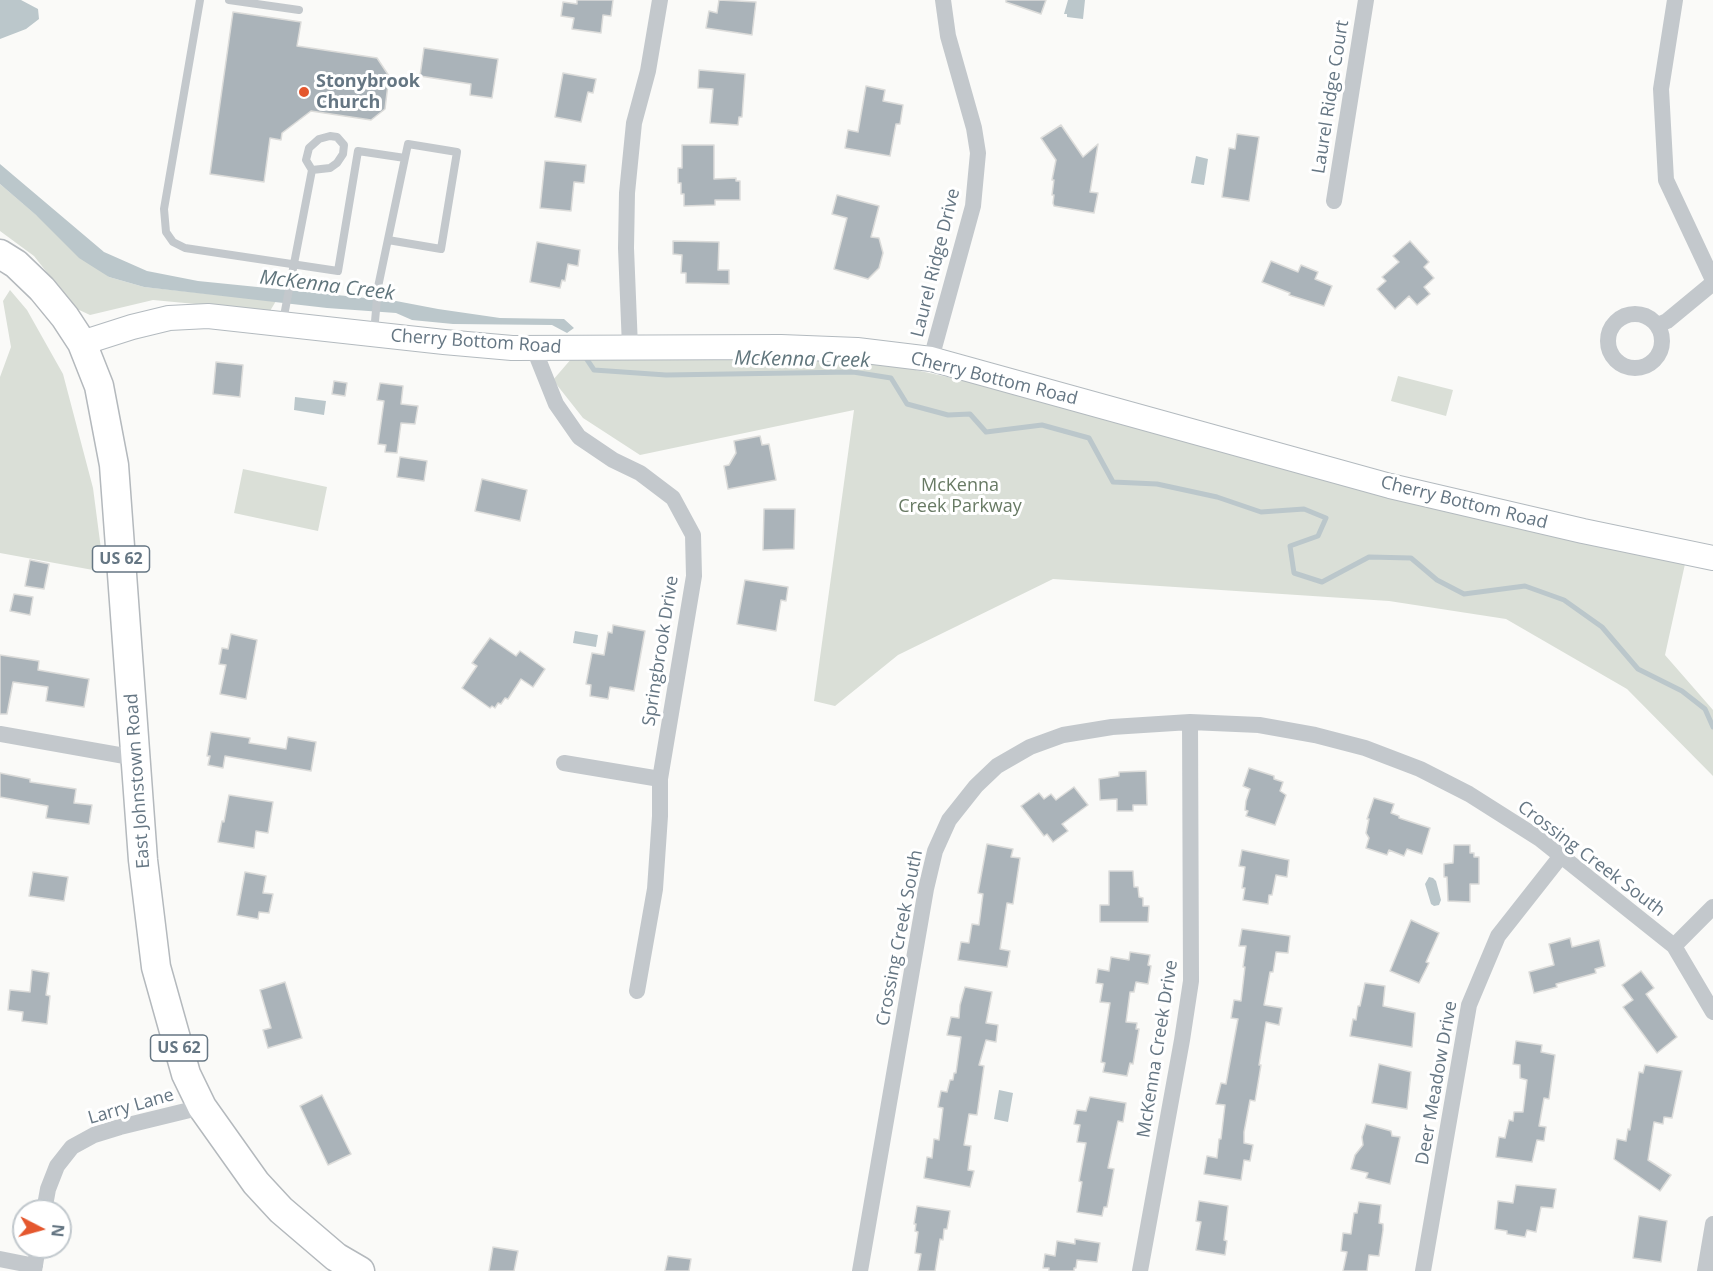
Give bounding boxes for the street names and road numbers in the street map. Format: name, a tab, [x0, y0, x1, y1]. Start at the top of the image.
street label: Laurel Ridge Court	[1308, 19, 1354, 175]
street label: Laurel Ridge Drive	[907, 186, 965, 340]
street label: Cherry Bottom Road	[390, 325, 562, 359]
street label: Cherry Bottom Road	[908, 348, 1080, 410]
street label: Cherry Bottom Road	[1378, 472, 1550, 534]
road number: US 62	[92, 546, 150, 572]
street label: Springbrook Drive	[638, 574, 684, 728]
street label: East Johnstown Road	[121, 693, 155, 869]
street label: Crossing Creek South	[1513, 797, 1669, 921]
street label: Crossing Creek South	[872, 848, 928, 1028]
street label: McKenna Creek Drive	[1133, 959, 1183, 1139]
street label: Deer Meadow Drive	[1412, 999, 1462, 1167]
road number: US 62	[150, 1035, 207, 1061]
street label: Larry Lane	[86, 1084, 176, 1130]

